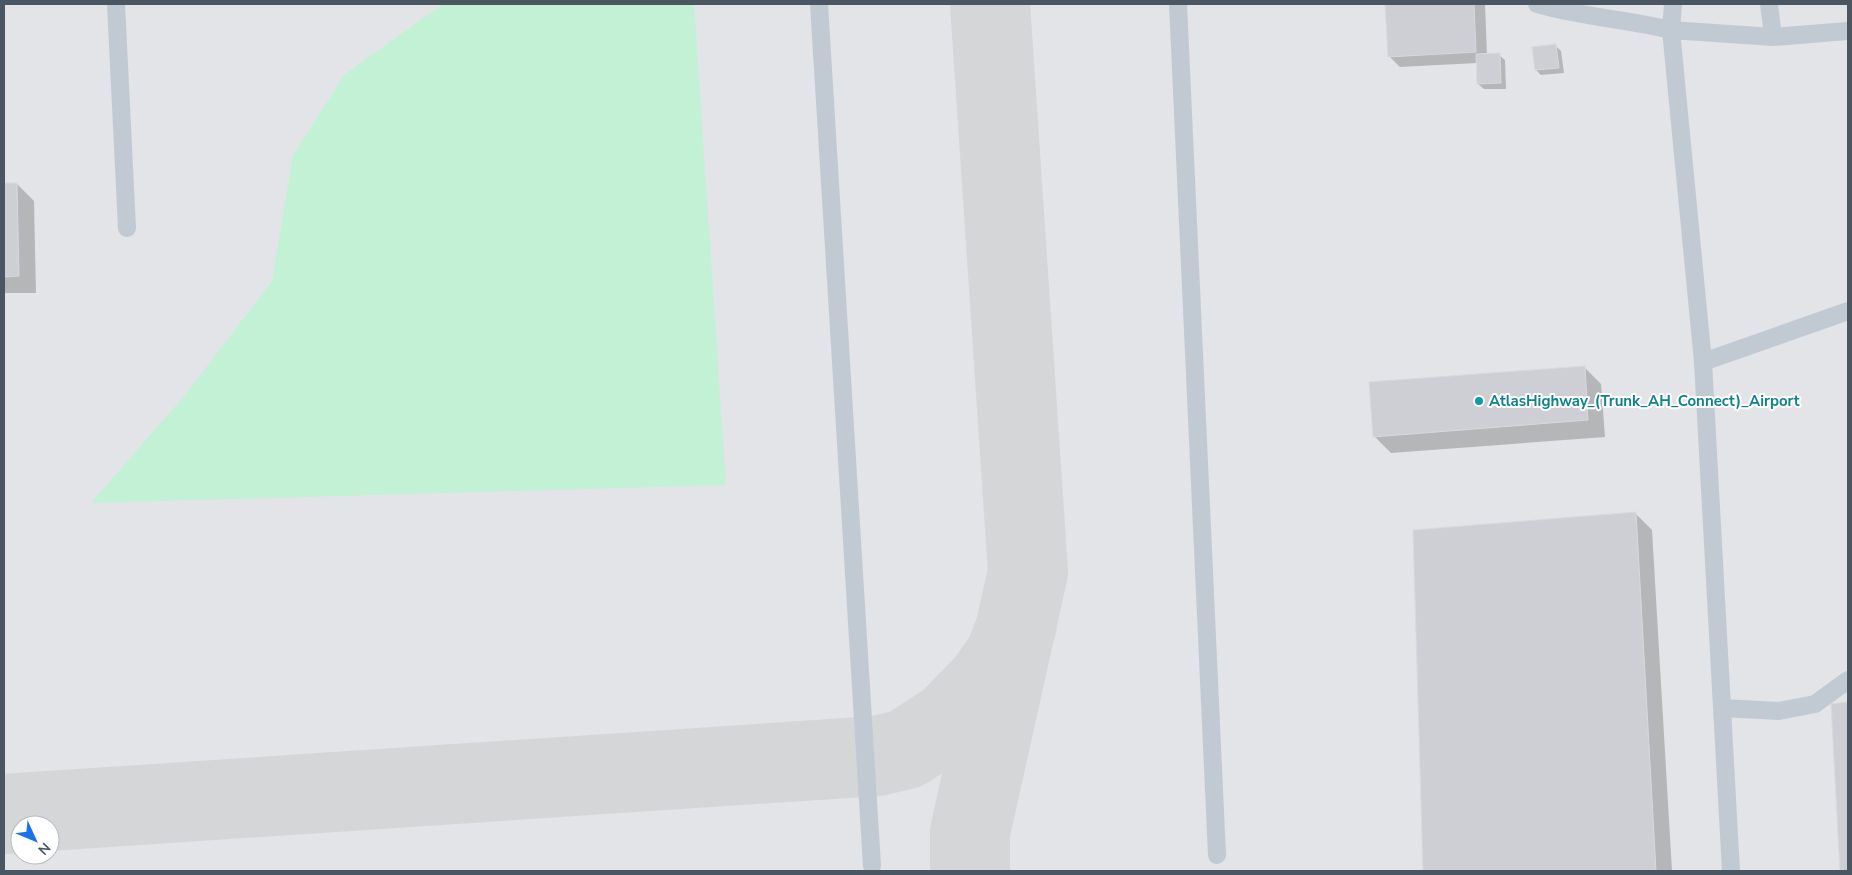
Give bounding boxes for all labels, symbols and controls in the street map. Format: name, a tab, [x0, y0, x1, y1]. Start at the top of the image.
place label: AtlasHighway_(Trunk_AH_Connect)_Airport	[1489, 391, 1800, 411]
marker: AtlasHighway_(Trunk_AH_Connect)_Airport	[1473, 395, 1485, 407]
north arrow	[10, 815, 60, 865]
text: N	[34, 838, 54, 859]

